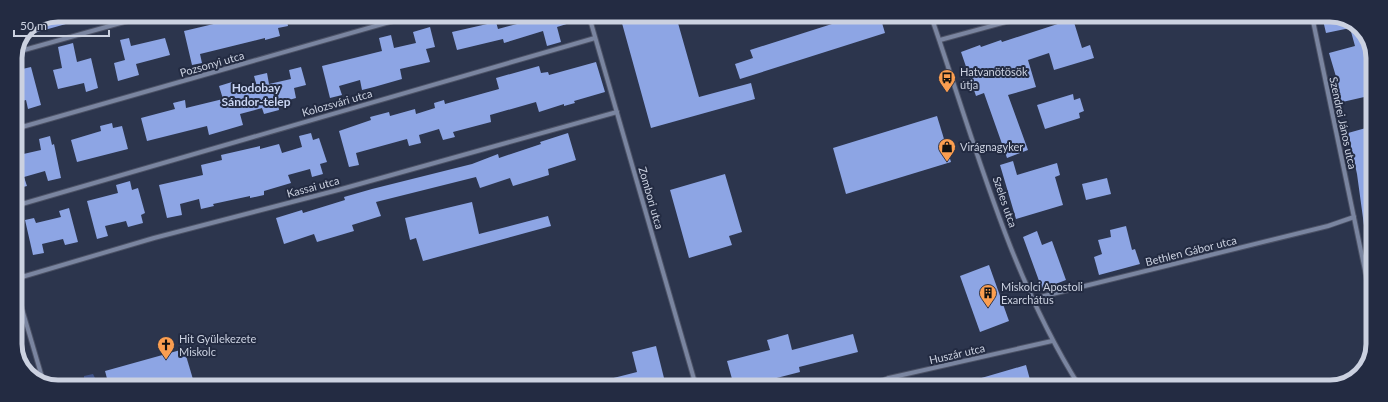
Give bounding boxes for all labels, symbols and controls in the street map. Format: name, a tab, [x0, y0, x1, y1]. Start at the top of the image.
scale bar	[14, 12, 109, 38]
text: 50 m	[20, 18, 47, 33]
street label: Pozsonyi utca	[178, 48, 246, 79]
place label: Hatvanötösök útja	[960, 65, 1028, 91]
bus stop icon: Hatvanötösök útja	[937, 68, 957, 93]
street label: Szendrei János utca	[1327, 76, 1360, 170]
district label: Hodobay Sándor-telep	[222, 80, 291, 109]
street label: Kolozsvári utca	[300, 86, 374, 119]
shop icon: Virágnagyker	[937, 137, 957, 162]
place label: Virágnagyker	[960, 140, 1023, 153]
street label: Zombori utca	[636, 165, 667, 231]
street label: Kassai utca	[285, 173, 341, 200]
street label: Szeles utca	[991, 175, 1020, 229]
street label: Bethlen Gábor utca	[1144, 233, 1238, 268]
place label: Miskolci Apostoli Exarchátus	[1001, 280, 1083, 306]
building icon: Miskolci Apostoli Exarchátus	[978, 283, 998, 308]
place label: Hit Gyülekezete Miskolc	[179, 332, 256, 358]
church icon: Hit Gyülekezete Miskolc	[156, 335, 176, 360]
street label: Huszár utca	[928, 341, 986, 366]

